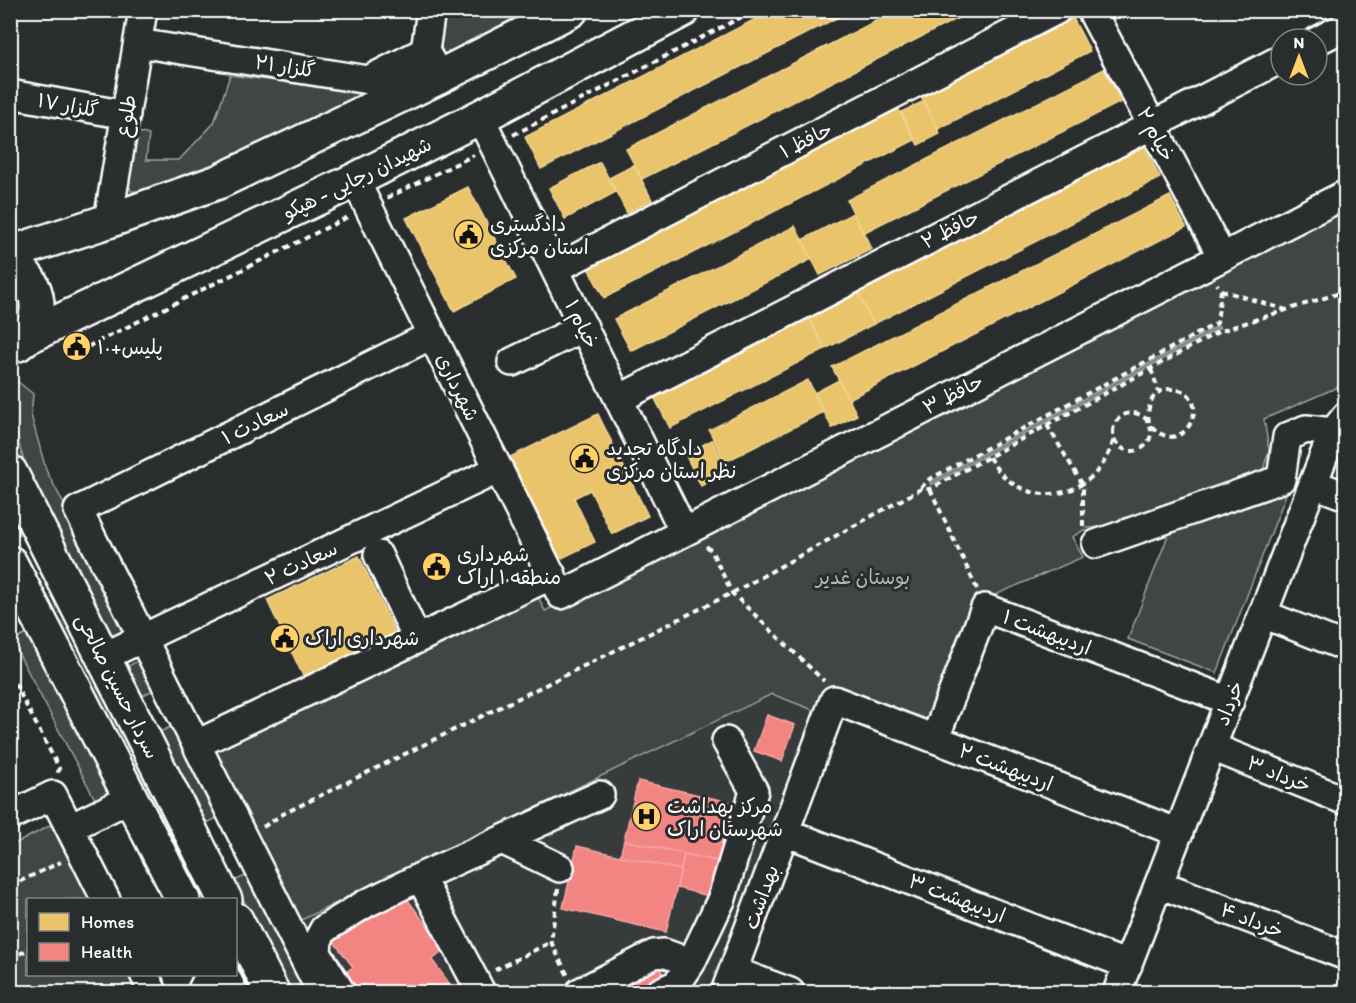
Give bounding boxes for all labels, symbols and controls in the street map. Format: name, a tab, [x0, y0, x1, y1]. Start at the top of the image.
north arrow	[1269, 27, 1329, 87]
text: N	[1294, 33, 1304, 52]
street label: گلزار ۲۱	[253, 49, 317, 83]
street label: گلزار ۱۷	[36, 88, 100, 122]
street label: طلوع	[111, 93, 143, 139]
street label: خیام ۲	[1129, 103, 1180, 167]
street label: حافظ ۱	[776, 117, 836, 163]
street label: شهیدان رجایی - هپکو	[277, 132, 436, 226]
street label: حافظ ۲	[917, 204, 983, 254]
place label: دادگستری استان مرکزی	[490, 212, 589, 259]
public building icon: دادگستری استان مرکزی	[453, 219, 485, 251]
street label: خیام ۱	[557, 296, 604, 354]
public building icon: پلیس+۱۰	[60, 331, 92, 363]
place label: پلیس+۱۰	[97, 335, 163, 360]
street label: شهرداری	[431, 349, 485, 425]
street label: حافظ ۳	[919, 369, 987, 419]
street label: سعادت ۱	[218, 397, 292, 449]
place label: دادگاه تجدید نظر استان مرکزی	[606, 436, 736, 483]
public building icon: دادگاه تجدید نظر استان مرکزی	[569, 443, 601, 475]
street label: سعادت ۲	[261, 536, 341, 590]
place label: شهرداری منطقه ۱ اراک	[457, 542, 561, 589]
public building icon: شهرداری منطقه ۱ اراک	[420, 550, 452, 582]
park label: بوستان غدیر	[814, 565, 910, 589]
street label: اردیبهشت ۱	[999, 604, 1095, 660]
street label: سردار حسین صالحی	[70, 609, 165, 763]
public building icon: شهرداری اراک	[268, 622, 300, 654]
place label: شهرداری اراک	[305, 626, 419, 650]
street label: خرداد	[1210, 677, 1248, 729]
street label: اردیبهشت ۲	[955, 738, 1057, 796]
street label: خرداد ۳	[1244, 750, 1314, 798]
place label: مرکز بهداشت شهرستان اراک	[667, 794, 783, 841]
hospital icon: مرکز بهداشت شهرستان اراک	[630, 801, 662, 833]
street label: بهداشت	[738, 861, 784, 933]
street label: اردیبهشت ۳	[905, 869, 1009, 927]
street label: خرداد ۴	[1217, 897, 1287, 943]
legend	[27, 898, 237, 976]
text: Homes	[81, 911, 134, 933]
text: Health	[81, 941, 133, 963]

